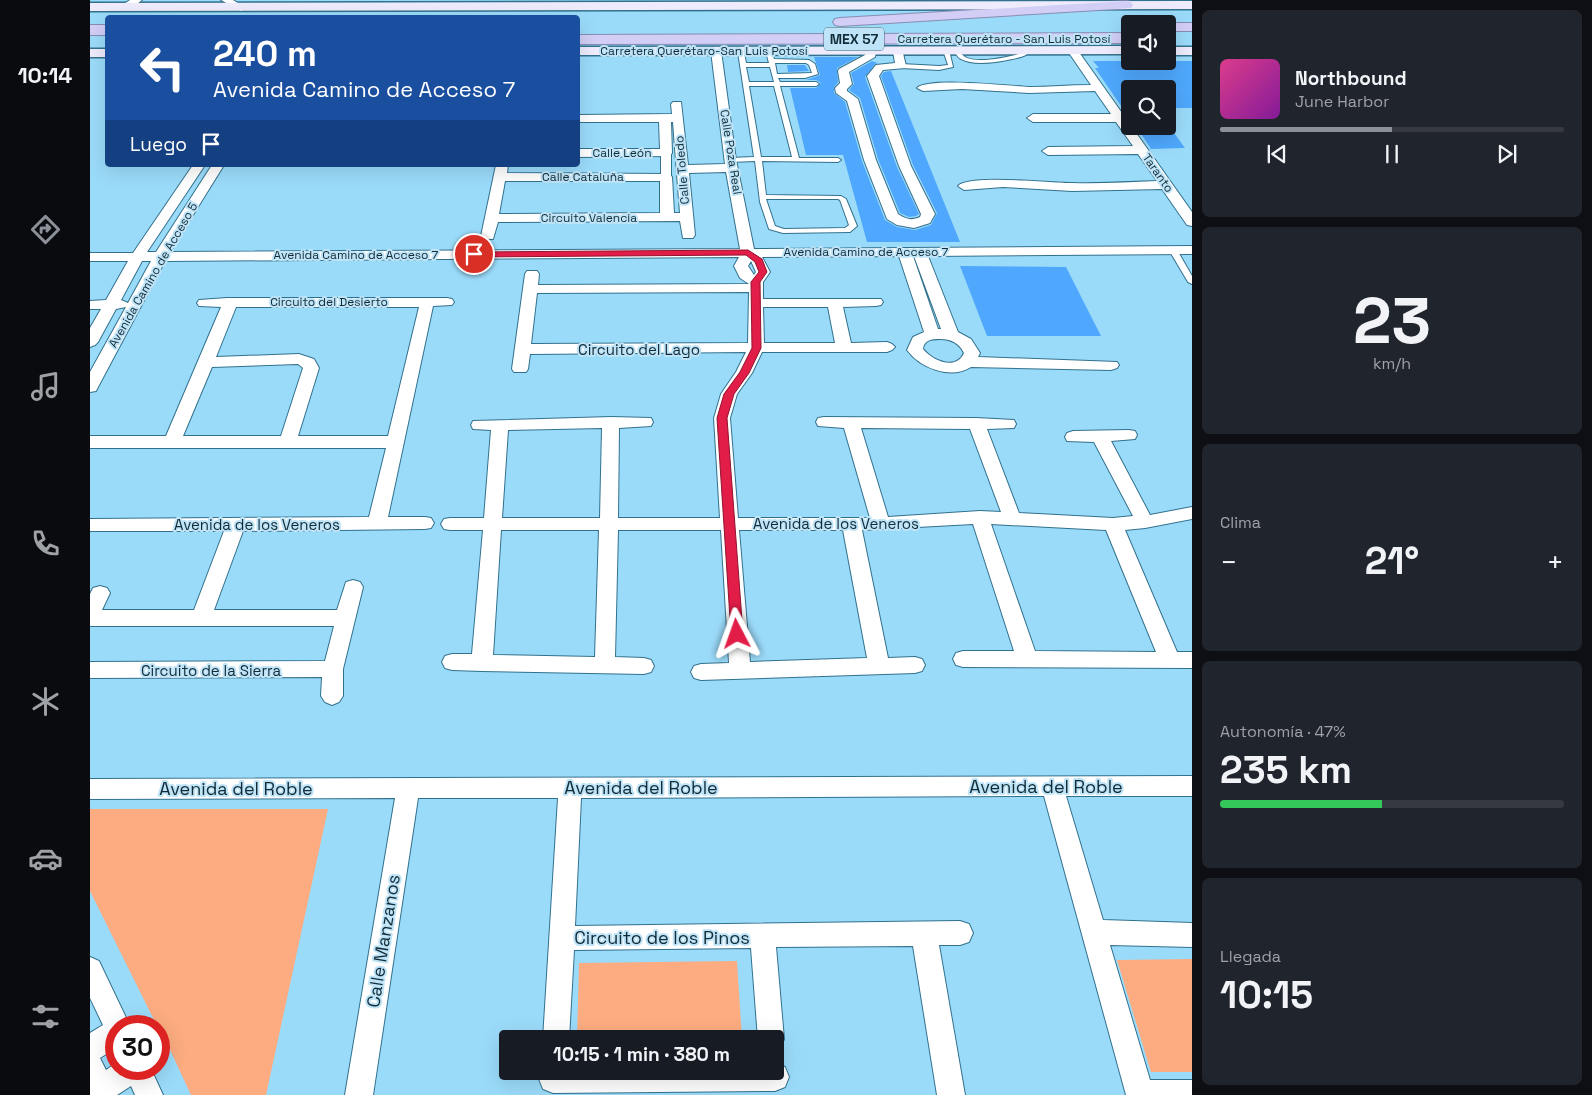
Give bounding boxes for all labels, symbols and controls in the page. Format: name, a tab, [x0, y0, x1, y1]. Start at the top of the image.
map controls	[1121, 15, 1176, 135]
button: sound	[1121, 15, 1176, 70]
road number: MEX 57	[824, 28, 884, 50]
street label: Carretera Querétaro - San Luis Potosí	[898, 31, 1110, 47]
text: 240 m	[213, 32, 317, 76]
icon: left	[130, 35, 195, 100]
street label: Carretera Querétaro-San Luis Potosí	[600, 43, 808, 59]
text: 10:14	[18, 61, 72, 89]
text: Northbound	[1295, 66, 1407, 91]
text: Avenida Camino de Acceso 7	[213, 75, 515, 103]
button: search	[1121, 80, 1176, 135]
text: June Harbor	[1295, 91, 1389, 112]
street label: Calle Poza Real	[716, 108, 746, 196]
icon: arrive	[197, 130, 225, 158]
text: Luego	[130, 132, 187, 157]
street label: Calle Toledo	[671, 135, 693, 205]
icon: previous	[1263, 140, 1291, 168]
icon: pause	[1378, 140, 1406, 168]
icon: next	[1493, 140, 1521, 168]
street label: Calle León	[592, 145, 652, 161]
street label: Taranto	[1139, 150, 1177, 196]
street label: Calle Cataluña	[542, 169, 624, 185]
street label: Avenida Camino de Acceso 5	[105, 199, 201, 351]
street label: Circuito Valencia	[541, 210, 637, 226]
icon: directions	[28, 212, 63, 247]
pin	[453, 233, 495, 275]
icon: arrive	[460, 240, 488, 268]
street label: Avenida Camino de Acceso 7	[784, 244, 949, 260]
street label: Avenida Camino de Acceso 7	[274, 247, 439, 263]
text: 23	[1353, 279, 1431, 362]
street label: Circuito del Desierto	[270, 294, 388, 310]
street label: Circuito del Lago	[578, 340, 700, 359]
text: km/h	[1373, 353, 1411, 374]
icon: music	[28, 369, 63, 404]
text: Clima	[1220, 512, 1261, 533]
street label: Avenida de los Veneros	[753, 514, 919, 533]
street label: Avenida de los Veneros	[174, 515, 340, 534]
icon: phone	[28, 526, 63, 561]
text: 21°	[1365, 537, 1419, 585]
text: −	[1220, 544, 1237, 580]
text: +	[1547, 544, 1564, 580]
position arrow	[710, 607, 762, 659]
street label: Circuito de la Sierra	[141, 661, 281, 680]
icon: climate	[28, 684, 63, 719]
text: Autonomía · 47%	[1220, 721, 1346, 742]
text: 235 km	[1220, 746, 1352, 794]
street label: Avenida del Roble	[969, 775, 1123, 798]
street label: Avenida del Roble	[564, 776, 718, 799]
street label: Avenida del Roble	[159, 777, 313, 800]
icon: car	[28, 841, 63, 876]
street label: Calle Manzanos	[361, 873, 405, 1009]
street label: Circuito de los Pinos	[574, 926, 750, 949]
text: Llegada	[1220, 946, 1281, 967]
text: 10:15	[1220, 971, 1313, 1019]
icon: filters	[28, 999, 63, 1034]
speed limit sign: 30	[105, 1015, 170, 1080]
text: 10:15 · 1 min · 380 m	[553, 1042, 730, 1067]

